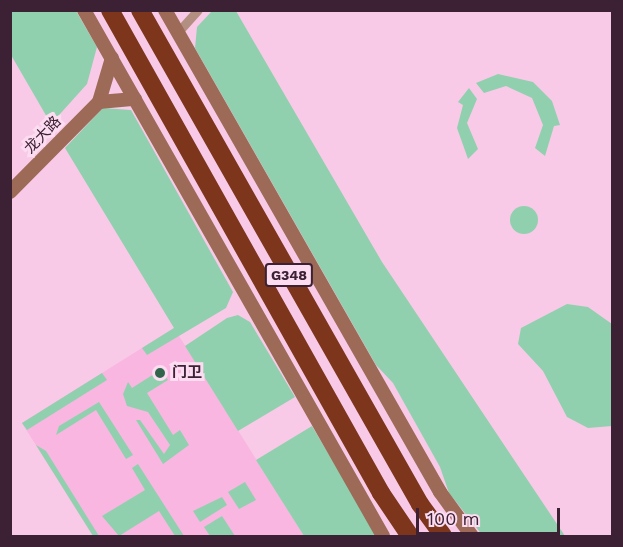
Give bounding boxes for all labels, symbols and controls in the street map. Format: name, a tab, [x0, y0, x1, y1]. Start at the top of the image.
street label: 龙大路	[21, 113, 65, 157]
road number: G348	[264, 264, 314, 286]
place label: 门卫	[172, 364, 202, 382]
marker: 门卫	[153, 366, 167, 380]
scale bar	[419, 496, 563, 534]
text: 100 m	[427, 508, 480, 529]

